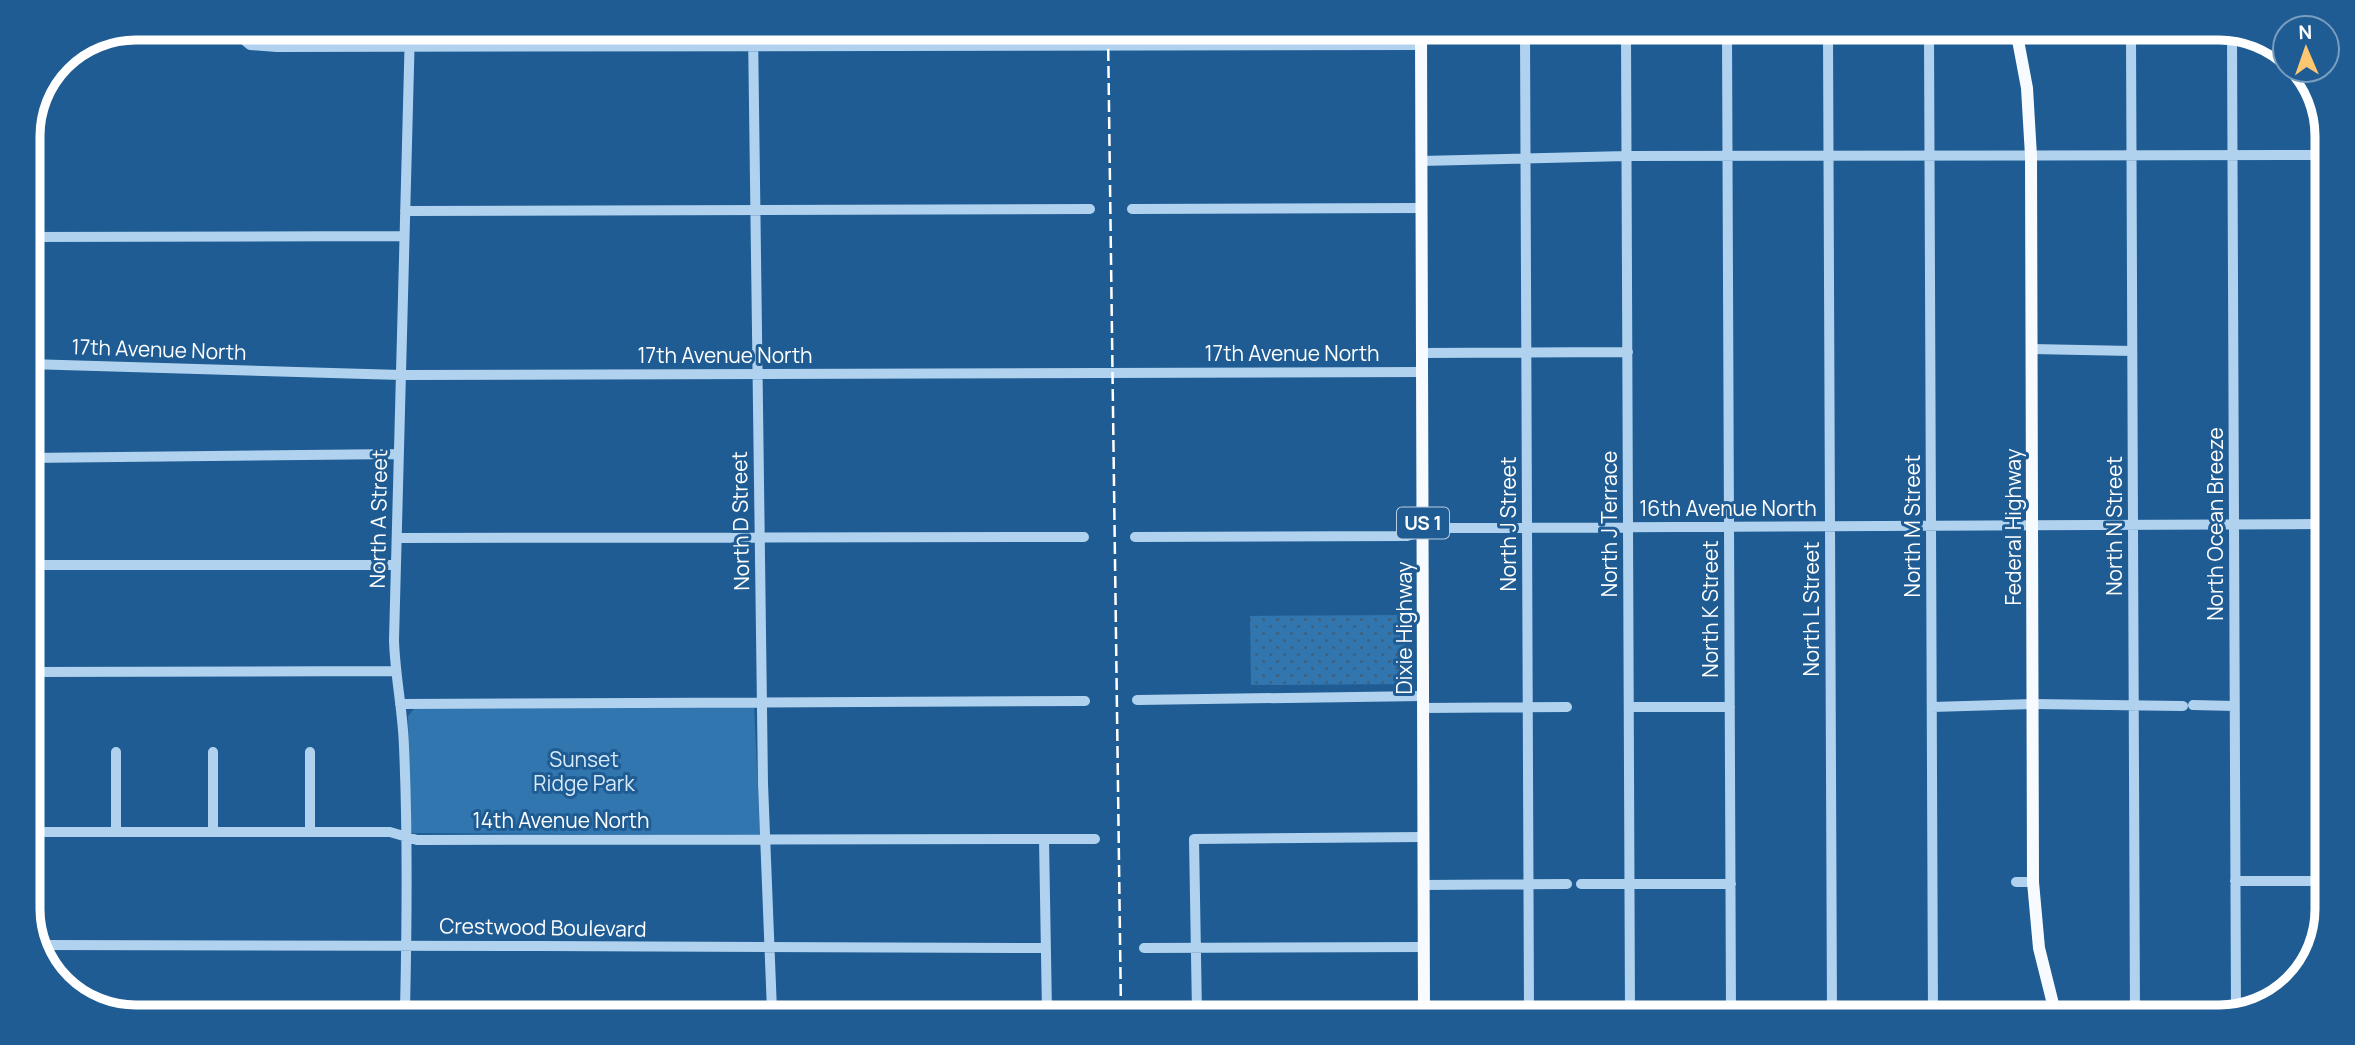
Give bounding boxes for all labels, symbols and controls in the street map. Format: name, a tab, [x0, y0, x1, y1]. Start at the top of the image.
north arrow	[2271, 14, 2341, 84]
text: N	[2298, 19, 2313, 45]
street label: 17th Avenue North	[71, 332, 247, 366]
street label: 17th Avenue North	[1204, 339, 1380, 367]
street label: 17th Avenue North	[637, 341, 813, 369]
street label: North Ocean Breeze	[2201, 427, 2229, 621]
street label: North A Street	[363, 449, 393, 589]
street label: Federal Highway	[1999, 449, 2027, 605]
street label: North D Street	[725, 451, 755, 591]
street label: North J Terrace	[1595, 451, 1623, 597]
street label: North M Street	[1898, 455, 1926, 597]
street label: North J Street	[1494, 456, 1522, 592]
street label: North N Street	[2100, 456, 2128, 596]
street label: 16th Avenue North	[1639, 494, 1817, 522]
road number: US 1	[1397, 508, 1449, 538]
street label: North K Street	[1696, 540, 1724, 678]
street label: North L Street	[1797, 542, 1825, 677]
street label: Dixie Highway	[1390, 561, 1418, 695]
park label: Sunset Ridge Park	[533, 745, 635, 797]
street label: 14th Avenue North	[473, 806, 650, 834]
street label: Crestwood Boulevard	[439, 911, 647, 943]

